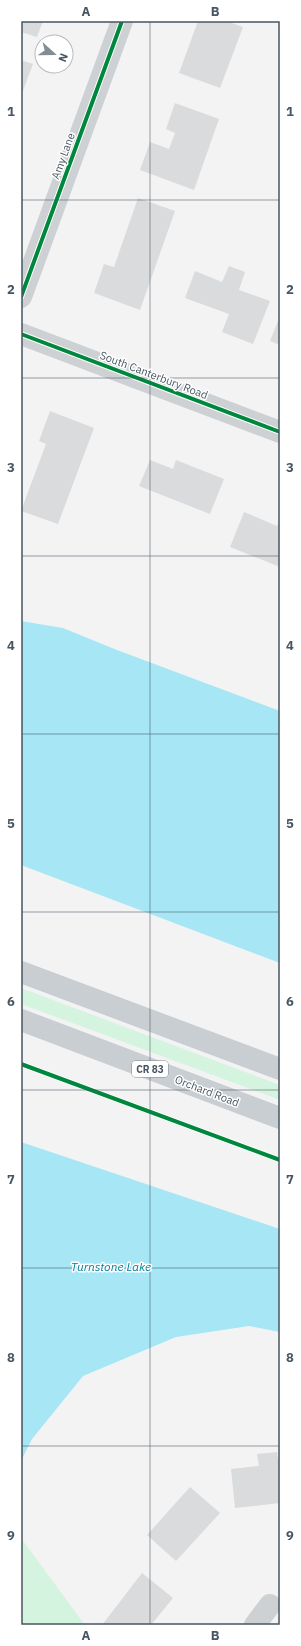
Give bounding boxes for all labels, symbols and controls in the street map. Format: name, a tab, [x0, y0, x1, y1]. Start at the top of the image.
text: A	[82, 3, 91, 20]
text: B	[211, 3, 220, 20]
north arrow	[34, 34, 74, 74]
text: N	[55, 51, 71, 64]
text: 1	[7, 103, 15, 120]
text: 1	[286, 103, 294, 120]
street label: Amy Lane	[48, 131, 78, 181]
text: 2	[7, 281, 15, 298]
text: 2	[286, 281, 294, 298]
street label: South Canterbury Road	[98, 348, 210, 402]
text: 3	[7, 459, 15, 476]
text: 3	[286, 459, 294, 476]
text: 4	[7, 637, 15, 654]
text: 4	[286, 637, 294, 654]
text: 5	[7, 815, 15, 832]
text: 5	[286, 815, 294, 832]
text: 6	[7, 993, 15, 1010]
text: 6	[286, 993, 294, 1010]
road number: CR 83	[132, 1061, 168, 1077]
street label: Orchard Road	[173, 1072, 241, 1110]
text: 7	[7, 1171, 15, 1188]
text: 7	[286, 1171, 294, 1188]
water label: Turnstone Lake	[71, 1259, 151, 1274]
text: 8	[7, 1349, 15, 1366]
text: 8	[286, 1349, 294, 1366]
text: 9	[7, 1527, 15, 1544]
text: 9	[286, 1527, 294, 1544]
text: A	[82, 1627, 91, 1644]
text: B	[211, 1627, 220, 1644]

